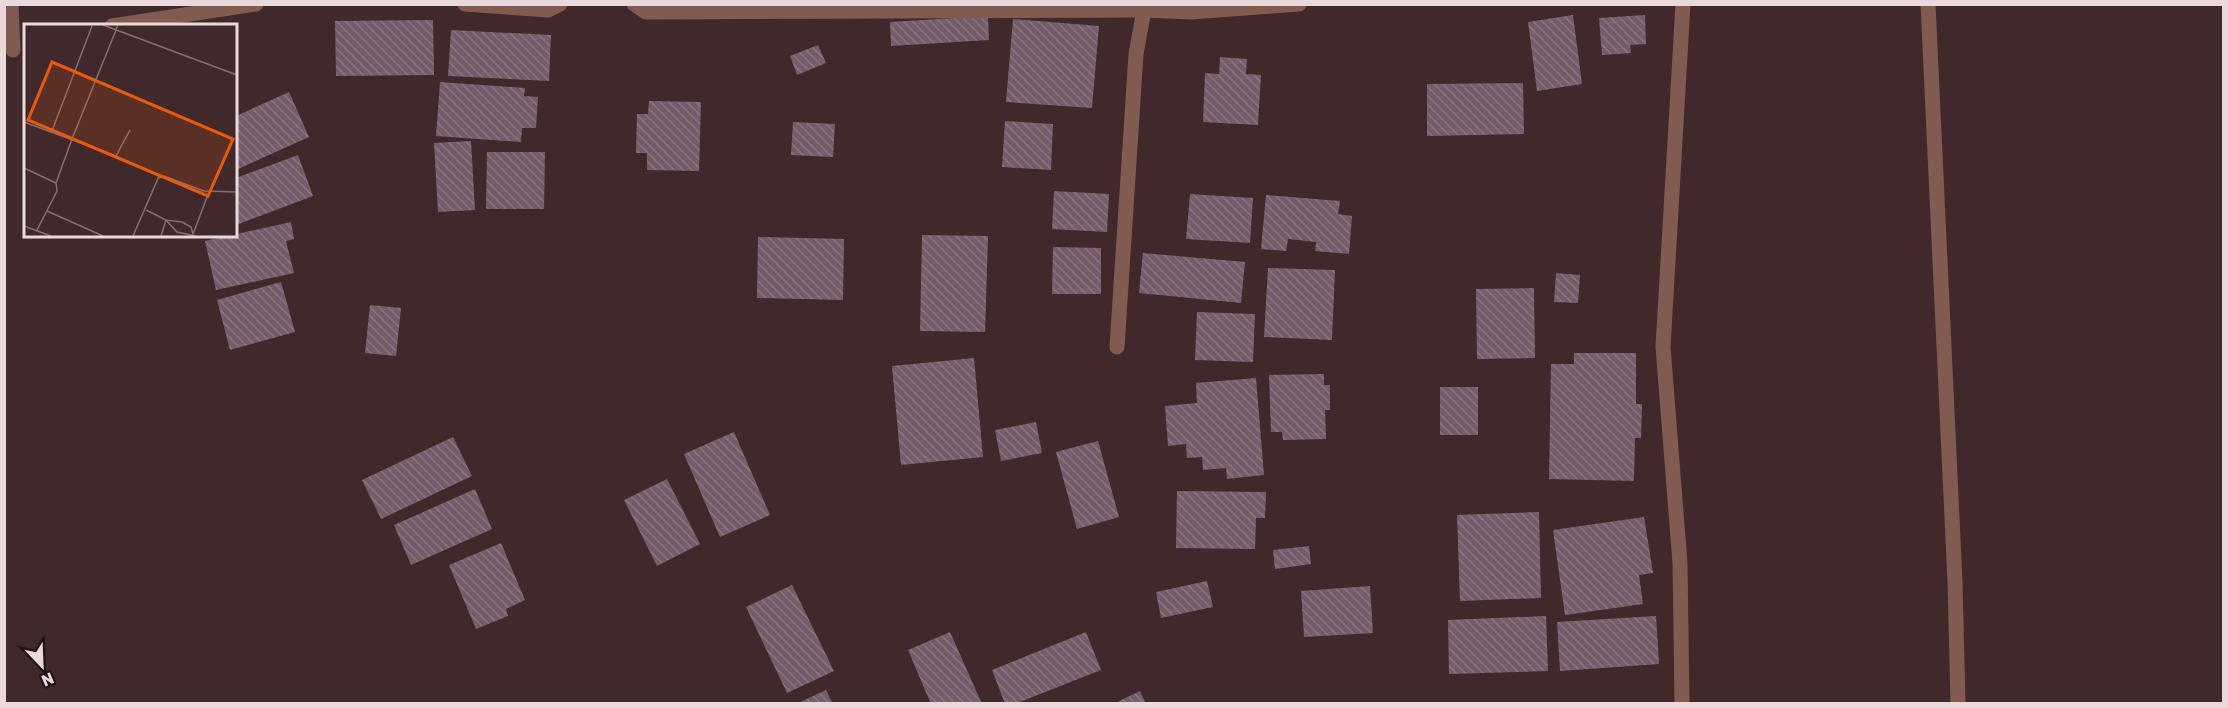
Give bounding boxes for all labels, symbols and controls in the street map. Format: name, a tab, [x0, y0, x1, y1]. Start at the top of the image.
inset map	[24, 24, 237, 237]
north arrow	[12, 636, 72, 696]
text: N	[39, 668, 57, 690]

